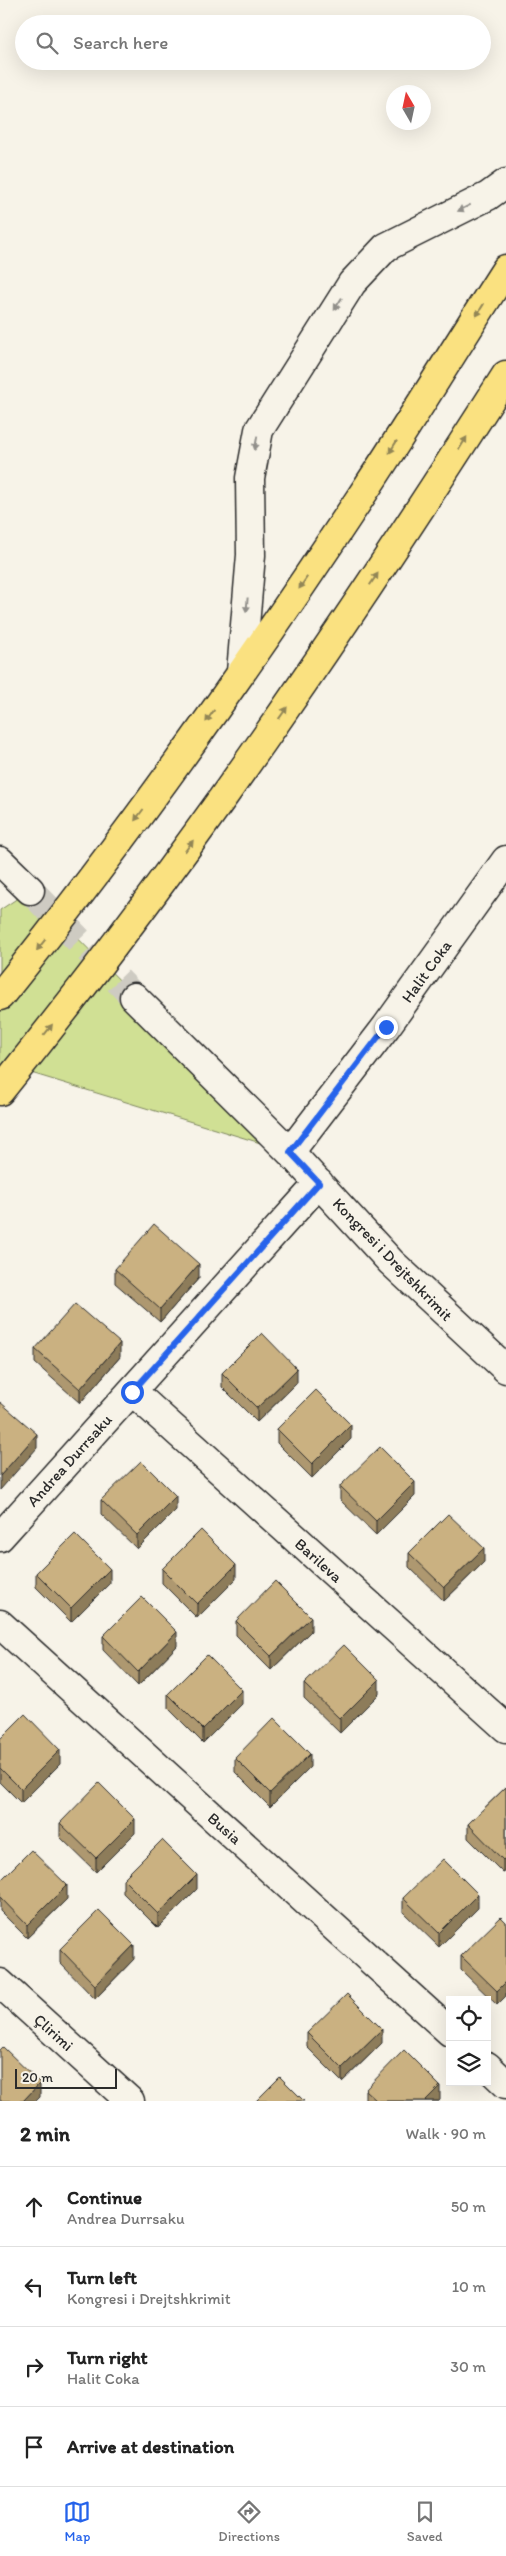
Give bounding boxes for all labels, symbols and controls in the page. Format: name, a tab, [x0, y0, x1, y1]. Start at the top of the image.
search box	[15, 15, 491, 70]
icon: search	[33, 29, 61, 57]
text: Search here	[73, 31, 168, 54]
north arrow	[386, 85, 431, 130]
one-way arrow	[457, 204, 472, 212]
one-way arrow	[333, 298, 343, 311]
one-way arrow	[475, 304, 485, 317]
one-way arrow	[252, 436, 260, 452]
one-way arrow	[458, 436, 468, 449]
one-way arrow	[388, 441, 397, 454]
one-way arrow	[369, 572, 379, 586]
one-way arrow	[298, 576, 308, 589]
one-way arrow	[242, 598, 250, 614]
one-way arrow	[278, 706, 288, 720]
one-way arrow	[205, 709, 215, 723]
one-way arrow	[134, 808, 144, 822]
one-way arrow	[184, 839, 194, 853]
street label: Halit Coka	[397, 936, 456, 1006]
one-way arrow	[36, 938, 47, 951]
route end	[375, 1016, 398, 1039]
one-way arrow	[42, 1024, 53, 1037]
street label: Kongresi i Drejtshkrimit	[329, 1194, 456, 1325]
route start	[121, 1381, 144, 1404]
street label: Andrea Durrsaku	[23, 1410, 116, 1510]
street label: Barileva	[291, 1534, 347, 1587]
street label: Busia	[204, 1808, 246, 1849]
map controls	[446, 1996, 491, 2086]
button: locate	[446, 1996, 491, 2041]
street label: Çlirimi	[30, 2010, 77, 2055]
button: layers	[446, 2041, 491, 2086]
scale bar	[15, 2066, 118, 2089]
text: 20 m	[22, 2069, 53, 2086]
text: 2 min	[20, 2121, 70, 2146]
text: Walk · 90 m	[406, 2124, 486, 2143]
text: Continue	[67, 2186, 142, 2209]
icon: ahead	[20, 2193, 48, 2221]
text: 50 m	[451, 2197, 486, 2216]
text: Andrea Durrsaku	[67, 2209, 185, 2228]
text: Turn left	[67, 2266, 137, 2289]
icon: left	[20, 2273, 48, 2301]
text: 10 m	[452, 2277, 486, 2296]
text: Kongresi i Drejtshkrimit	[67, 2289, 231, 2308]
text: Turn right	[67, 2346, 148, 2369]
icon: right	[20, 2353, 48, 2381]
text: 30 m	[450, 2357, 486, 2376]
text: Halit Coka	[67, 2369, 140, 2388]
icon: arrive	[20, 2433, 48, 2461]
text: Arrive at destination	[67, 2435, 234, 2458]
tab: Map	[63, 2498, 91, 2545]
tab: Directions	[218, 2498, 280, 2545]
tab: Saved	[407, 2498, 443, 2545]

